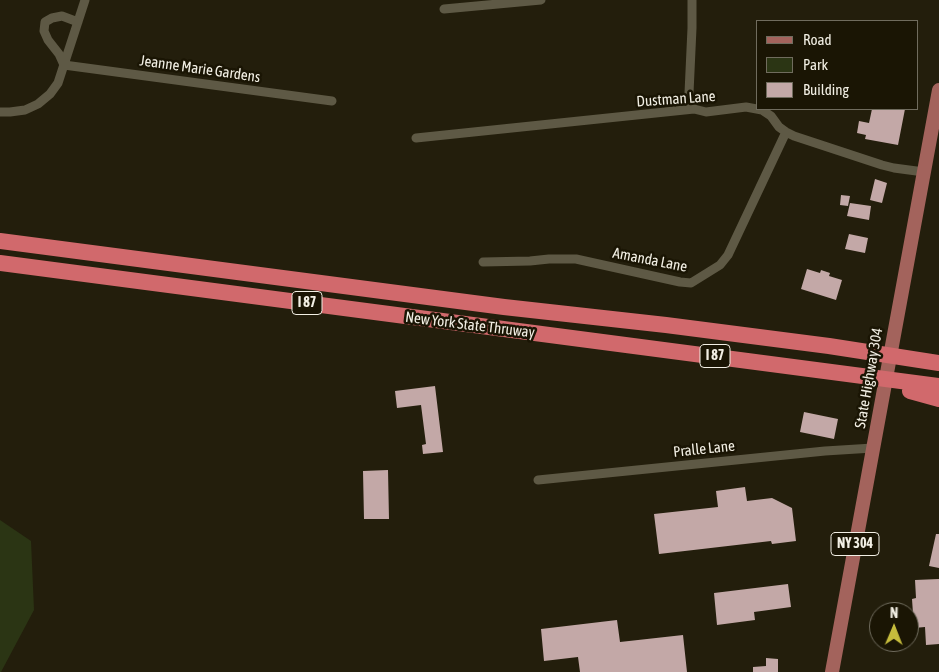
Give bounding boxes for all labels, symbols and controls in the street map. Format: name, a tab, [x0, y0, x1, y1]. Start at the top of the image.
legend	[756, 20, 919, 110]
text: Road	[803, 31, 832, 48]
street label: Jeanne Marie Gardens	[139, 52, 261, 86]
text: Park	[803, 56, 828, 73]
text: Building	[803, 81, 849, 98]
street label: Dustman Lane	[636, 87, 716, 111]
street label: Amanda Lane	[611, 244, 689, 276]
road number: I 87	[292, 292, 322, 314]
street label: New York State Thruway	[404, 308, 536, 342]
street label: State Highway 304	[851, 326, 887, 430]
road number: I 87	[700, 344, 730, 368]
street label: Pralle Lane	[672, 437, 736, 461]
road number: NY 304	[831, 532, 879, 556]
north arrow	[869, 602, 919, 652]
text: N	[890, 605, 899, 621]

